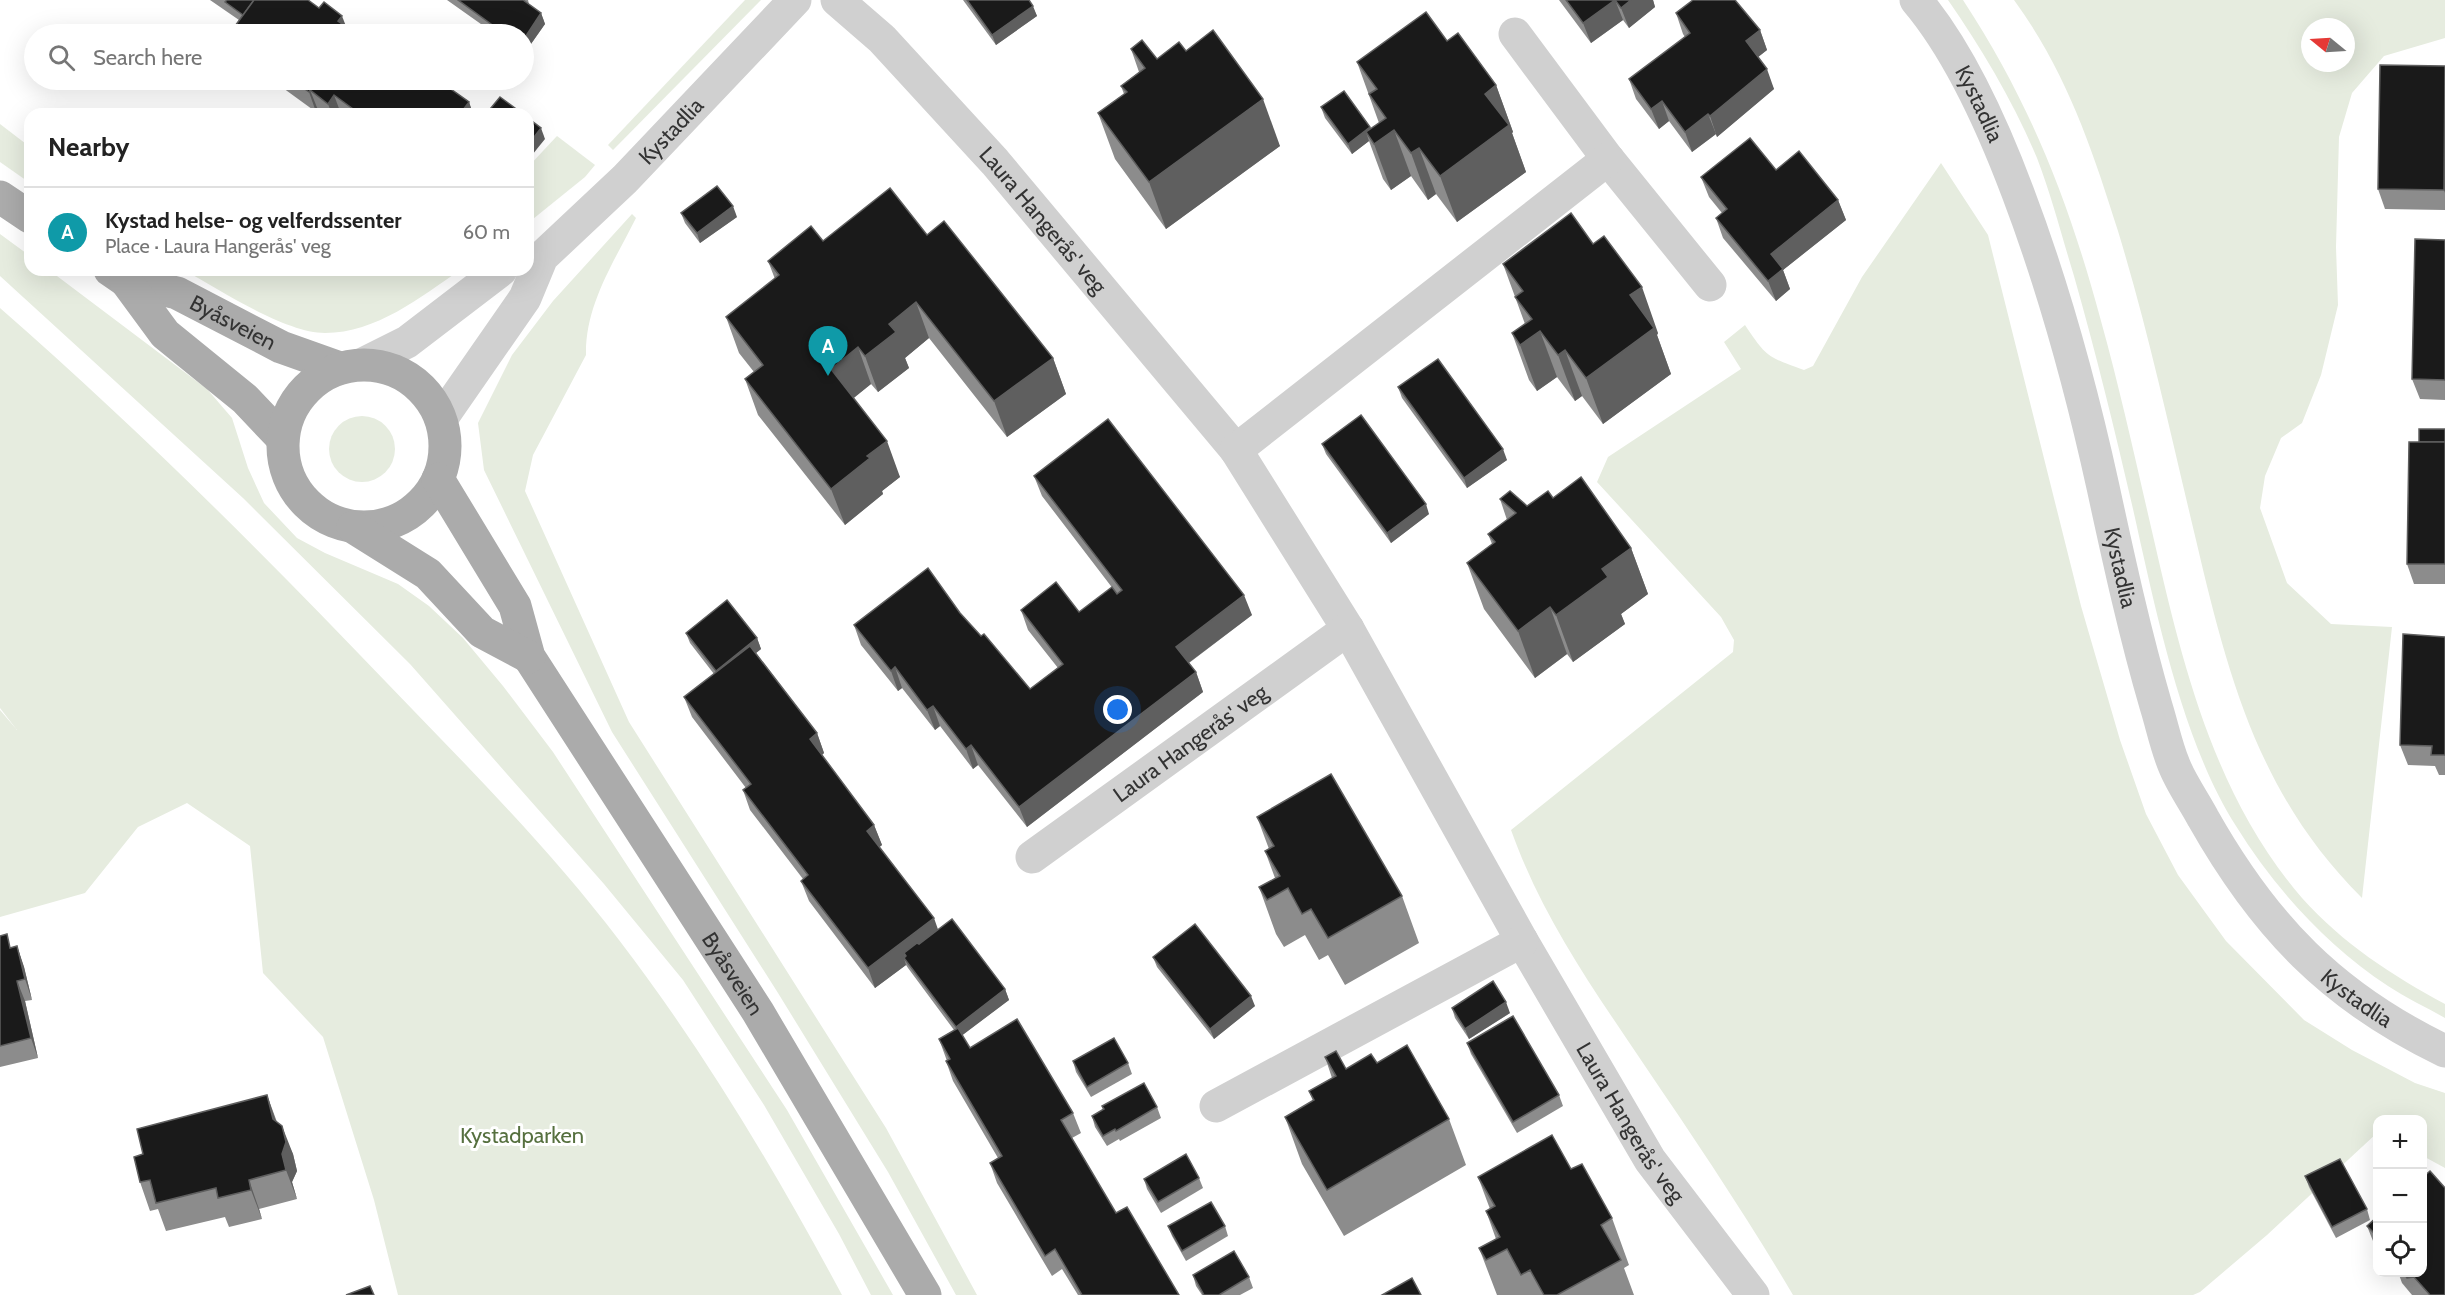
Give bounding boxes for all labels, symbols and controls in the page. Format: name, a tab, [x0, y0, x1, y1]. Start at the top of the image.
north arrow	[2301, 18, 2355, 72]
search box	[24, 24, 534, 90]
icon: search	[45, 41, 78, 74]
text: Search here	[93, 44, 202, 71]
street label: Kystadlia	[1949, 61, 2009, 147]
street label: Kystadlia	[633, 92, 709, 170]
text: Nearby	[48, 131, 129, 163]
street label: Laura Hangerås' veg	[973, 141, 1113, 300]
text: Kystad helse- og velferdssenter	[105, 207, 402, 234]
text: A	[61, 220, 74, 244]
text: 60 m	[463, 220, 510, 244]
text: Place · Laura Hangerås' veg	[105, 234, 331, 258]
street label: Byåsveien	[185, 289, 281, 356]
pin: A	[808, 326, 848, 376]
street label: Kystadlia	[2098, 525, 2143, 611]
street label: Laura Hangerås' veg	[1108, 678, 1274, 808]
your location	[1103, 695, 1132, 724]
street label: Byåsveien	[696, 927, 769, 1020]
street label: Kystadlia	[2315, 963, 2398, 1034]
street label: Laura Hangerås' veg	[1570, 1038, 1691, 1209]
map controls	[2373, 1115, 2427, 1277]
button: +	[2373, 1115, 2427, 1169]
park label: Kystadparken	[460, 1122, 584, 1149]
button: −	[2373, 1169, 2427, 1223]
button: locate	[2373, 1223, 2427, 1277]

